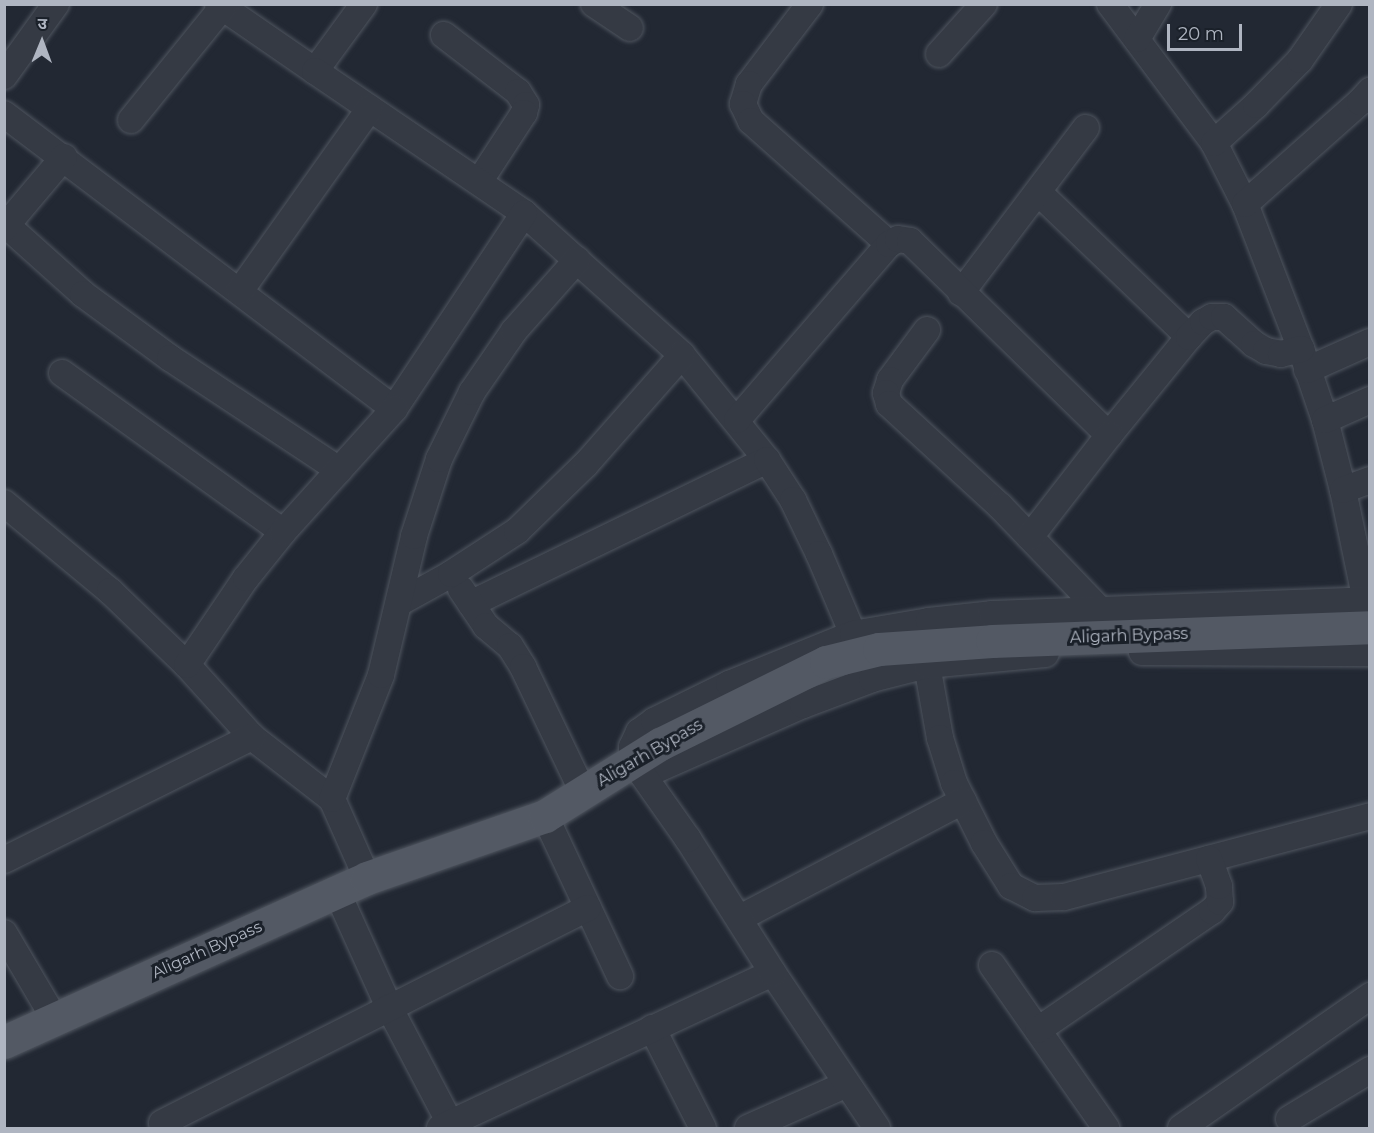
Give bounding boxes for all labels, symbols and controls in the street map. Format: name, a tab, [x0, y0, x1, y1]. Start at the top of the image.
north arrow	[12, 12, 72, 72]
scale bar	[1170, 12, 1245, 50]
text: उ	[37, 14, 47, 33]
text: 20 m	[1178, 23, 1224, 45]
street label: Aligarh Bypass	[1070, 624, 1188, 648]
street label: Aligarh Bypass	[594, 715, 706, 791]
street label: Aligarh Bypass	[149, 917, 265, 983]

